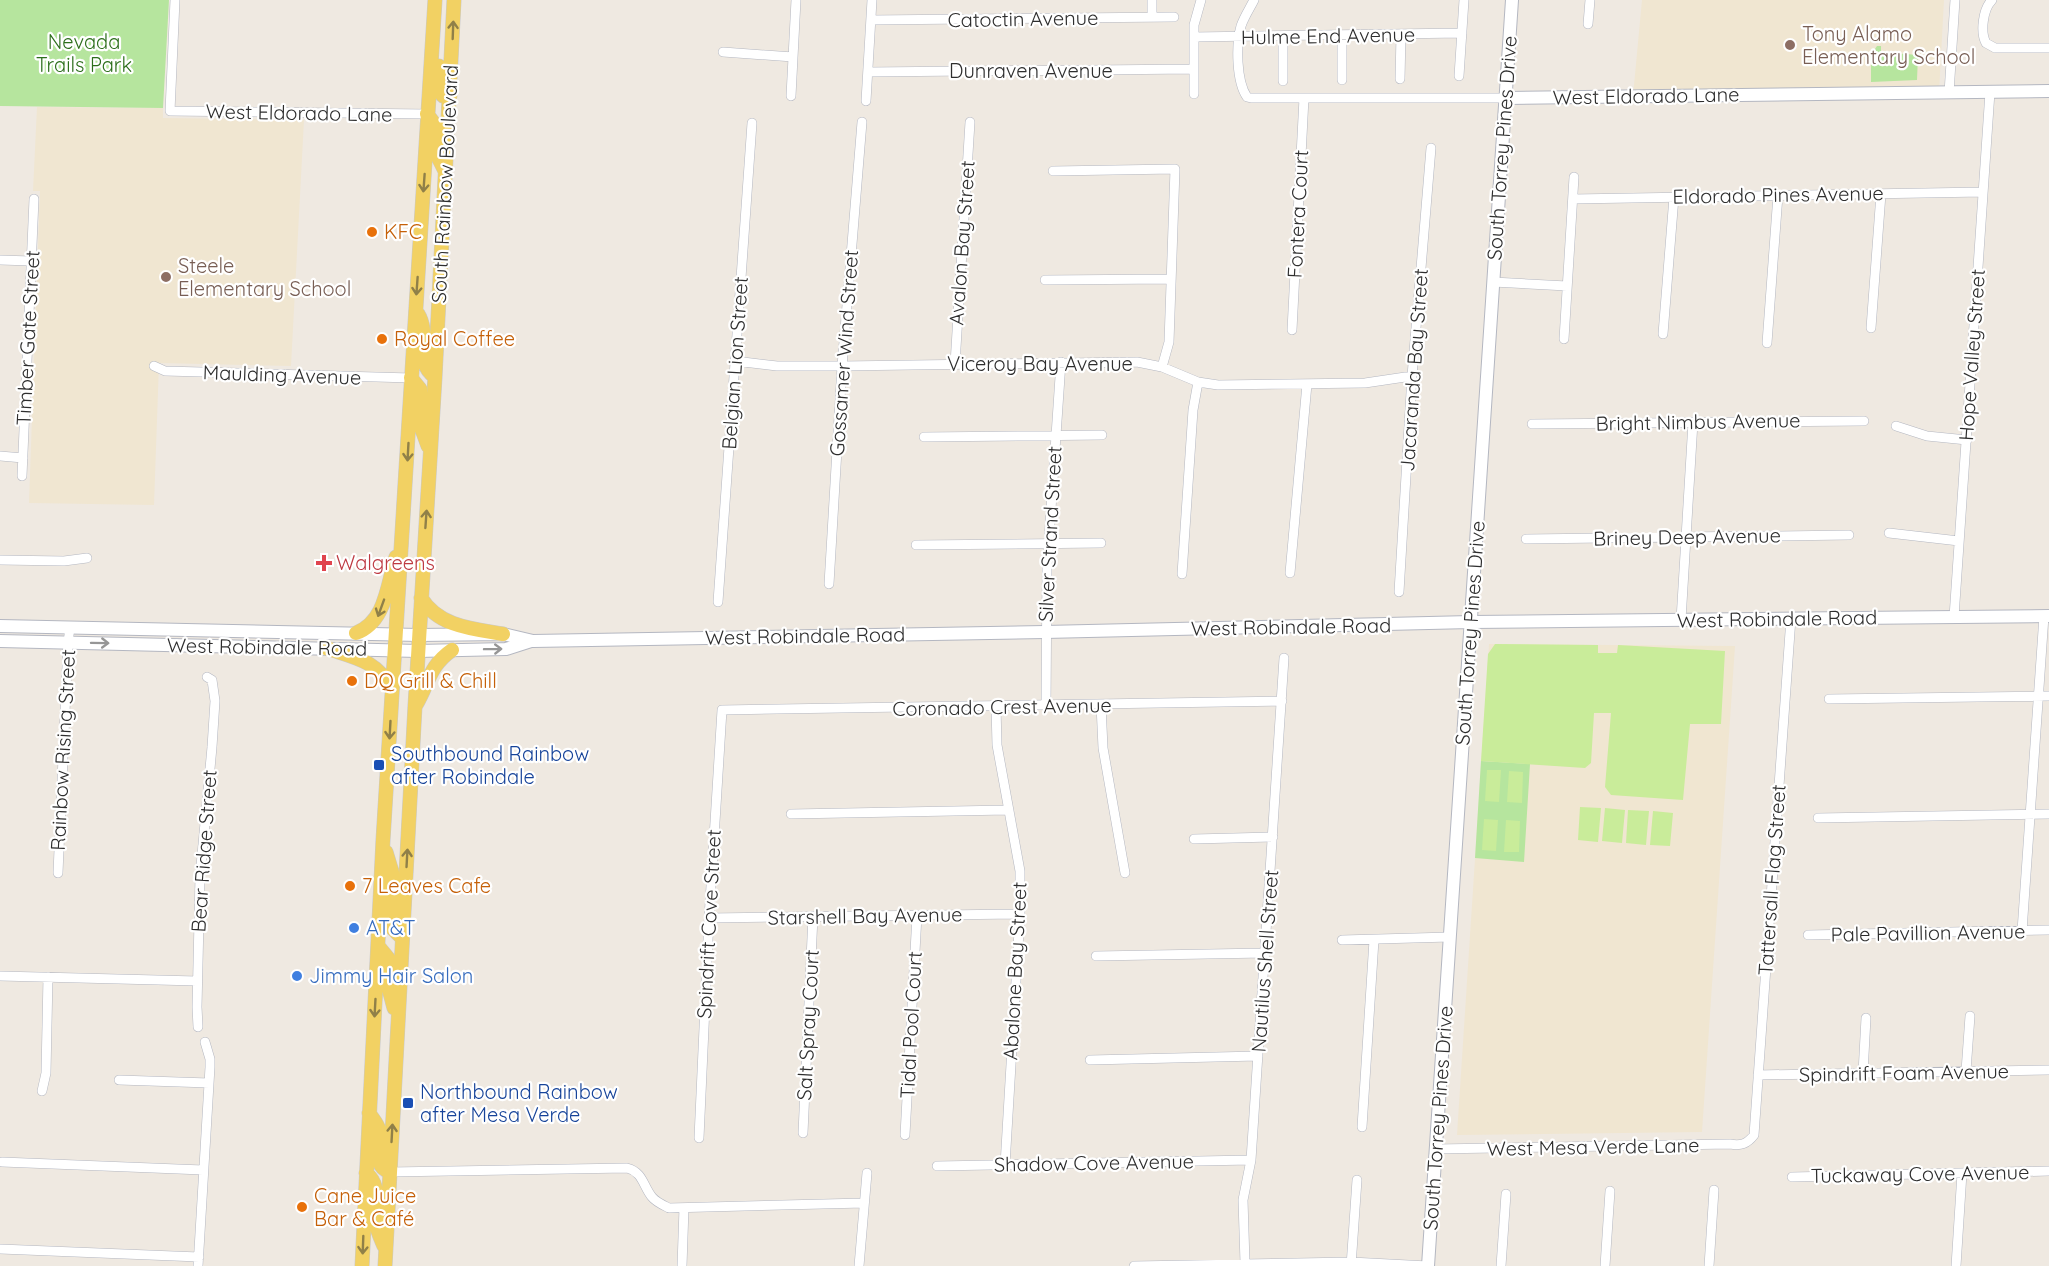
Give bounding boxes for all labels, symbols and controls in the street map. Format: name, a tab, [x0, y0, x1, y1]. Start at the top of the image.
street label: Catoctin Avenue	[947, 5, 1099, 32]
one-way arrow	[447, 21, 458, 41]
street label: Hulme End Avenue	[1241, 21, 1415, 50]
place label: Tony Alamo Elementary School	[1802, 21, 1975, 69]
park label: Nevada Trails Park	[36, 29, 132, 77]
street label: South Torrey Pines Drive	[1481, 35, 1522, 261]
marker: Tony Alamo Elementary School	[1783, 38, 1797, 52]
street label: Dunraven Avenue	[949, 58, 1113, 83]
street label: South Rainbow Boulevard	[426, 64, 463, 304]
street label: West Eldorado Lane	[1552, 81, 1740, 110]
street label: West Eldorado Lane	[205, 98, 393, 127]
street label: Fontera Court	[1282, 149, 1313, 279]
street label: Avalon Bay Street	[943, 160, 980, 326]
one-way arrow	[418, 172, 429, 192]
street label: Eldorado Pines Avenue	[1672, 180, 1884, 209]
place label: KFC	[384, 219, 422, 244]
marker: KFC	[365, 225, 379, 239]
street label: Timber Gate Street	[10, 249, 45, 426]
street label: Gossamer Wind Street	[824, 249, 863, 457]
place label: Steele Elementary School	[178, 253, 351, 301]
street label: Jacaranda Bay Street	[1394, 267, 1433, 472]
street label: Hope Valley Street	[1953, 268, 1990, 442]
marker: Steele Elementary School	[159, 270, 173, 284]
street label: Belgian Lion Street	[716, 275, 753, 450]
one-way arrow	[411, 276, 422, 296]
place label: Royal Coffee	[394, 326, 515, 351]
marker: Royal Coffee	[375, 332, 389, 346]
street label: Viceroy Bay Avenue	[947, 351, 1133, 376]
street label: Maulding Avenue	[202, 359, 362, 390]
street label: Bright Nimbus Avenue	[1595, 407, 1801, 436]
one-way arrow	[402, 442, 413, 462]
street label: Silver Strand Street	[1032, 445, 1067, 622]
one-way arrow	[421, 509, 432, 529]
street label: South Torrey Pines Drive	[1449, 520, 1490, 746]
street label: Briney Deep Avenue	[1593, 522, 1781, 551]
place label: Walgreens	[336, 550, 435, 575]
marker: Walgreens	[317, 556, 331, 570]
one-way arrow	[374, 598, 385, 617]
street label: West Robindale Road	[1677, 604, 1877, 633]
street label: West Robindale Road	[1191, 612, 1391, 641]
street label: West Robindale Road	[705, 621, 905, 650]
street label: West Robindale Road	[167, 632, 367, 661]
one-way arrow	[90, 638, 110, 649]
one-way arrow	[482, 644, 502, 655]
street label: Rainbow Rising Street	[45, 648, 80, 851]
place label: DQ Grill & Chill	[364, 668, 497, 693]
marker: DQ Grill & Chill	[345, 674, 359, 688]
street label: Coronado Crest Avenue	[892, 692, 1112, 721]
one-way arrow	[384, 719, 395, 739]
place label: Southbound Rainbow after Robindale	[391, 741, 589, 789]
marker: Southbound Rainbow after Robindale	[372, 758, 386, 772]
street label: Bear Ridge Street	[185, 769, 222, 933]
street label: Tattersall Flag Street	[1752, 783, 1791, 976]
street label: Spindrift Cove Street	[691, 828, 726, 1019]
one-way arrow	[401, 849, 412, 869]
street label: Nautilus Shell Street	[1246, 869, 1283, 1053]
place label: 7 Leaves Cafe	[362, 873, 491, 898]
marker: 7 Leaves Cafe	[343, 879, 357, 893]
street label: Abalone Bay Street	[997, 881, 1032, 1061]
street label: Starshell Bay Avenue	[767, 901, 963, 930]
place label: AT&T	[366, 915, 416, 940]
street label: Pale Pavillion Avenue	[1830, 918, 2026, 947]
marker: AT&T	[347, 921, 361, 935]
street label: Salt Spray Court	[791, 949, 824, 1101]
street label: Tidal Pool Court	[894, 950, 927, 1099]
place label: Jimmy Hair Salon	[309, 963, 473, 988]
marker: Jimmy Hair Salon	[290, 969, 304, 983]
one-way arrow	[369, 998, 380, 1018]
street label: South Torrey Pines Drive	[1417, 1005, 1458, 1231]
street label: Spindrift Foam Avenue	[1799, 1058, 2009, 1087]
place label: Northbound Rainbow after Mesa Verde	[420, 1079, 618, 1127]
marker: Northbound Rainbow after Mesa Verde	[401, 1096, 415, 1110]
one-way arrow	[387, 1123, 398, 1143]
street label: West Mesa Verde Lane	[1486, 1132, 1700, 1161]
street label: Shadow Cove Avenue	[994, 1148, 1194, 1177]
street label: Tuckaway Cove Avenue	[1810, 1159, 2030, 1188]
place label: Cane Juice Bar & Café	[314, 1183, 416, 1231]
marker: Cane Juice Bar & Café	[295, 1200, 309, 1214]
one-way arrow	[358, 1234, 369, 1254]

